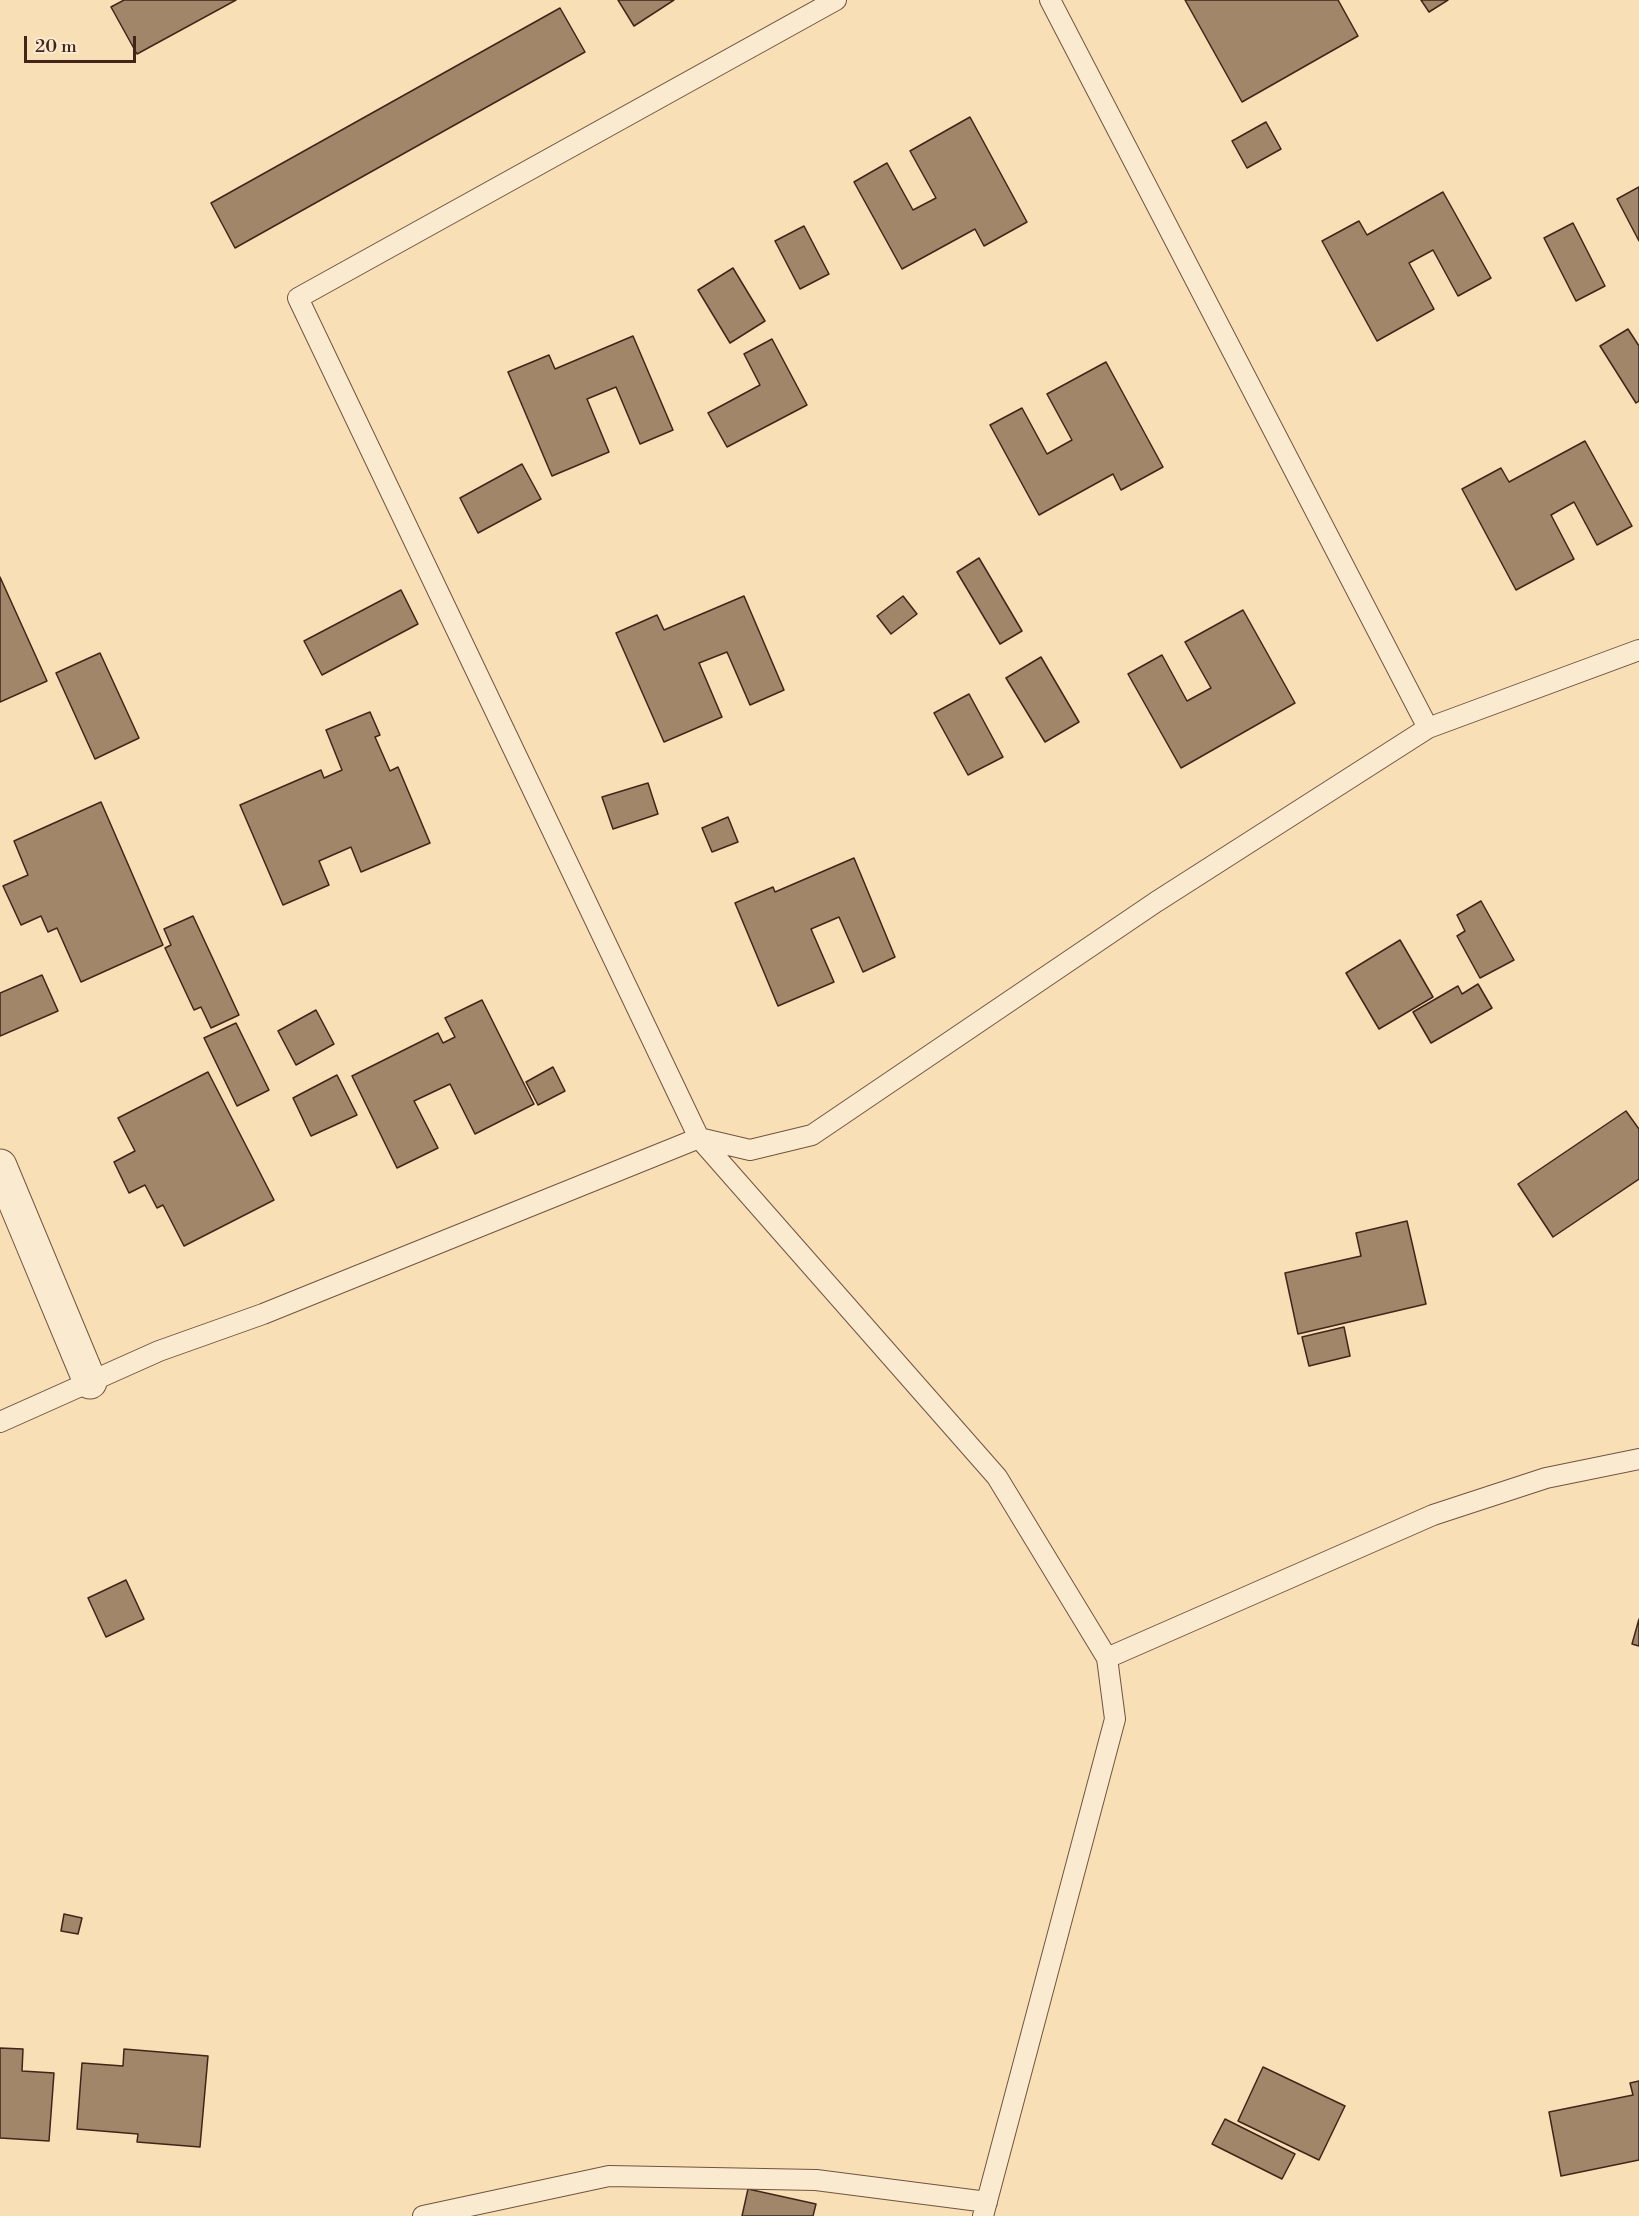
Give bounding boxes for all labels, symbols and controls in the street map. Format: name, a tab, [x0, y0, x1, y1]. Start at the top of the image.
scale bar	[27, 24, 140, 62]
text: 20 m	[35, 35, 77, 58]

